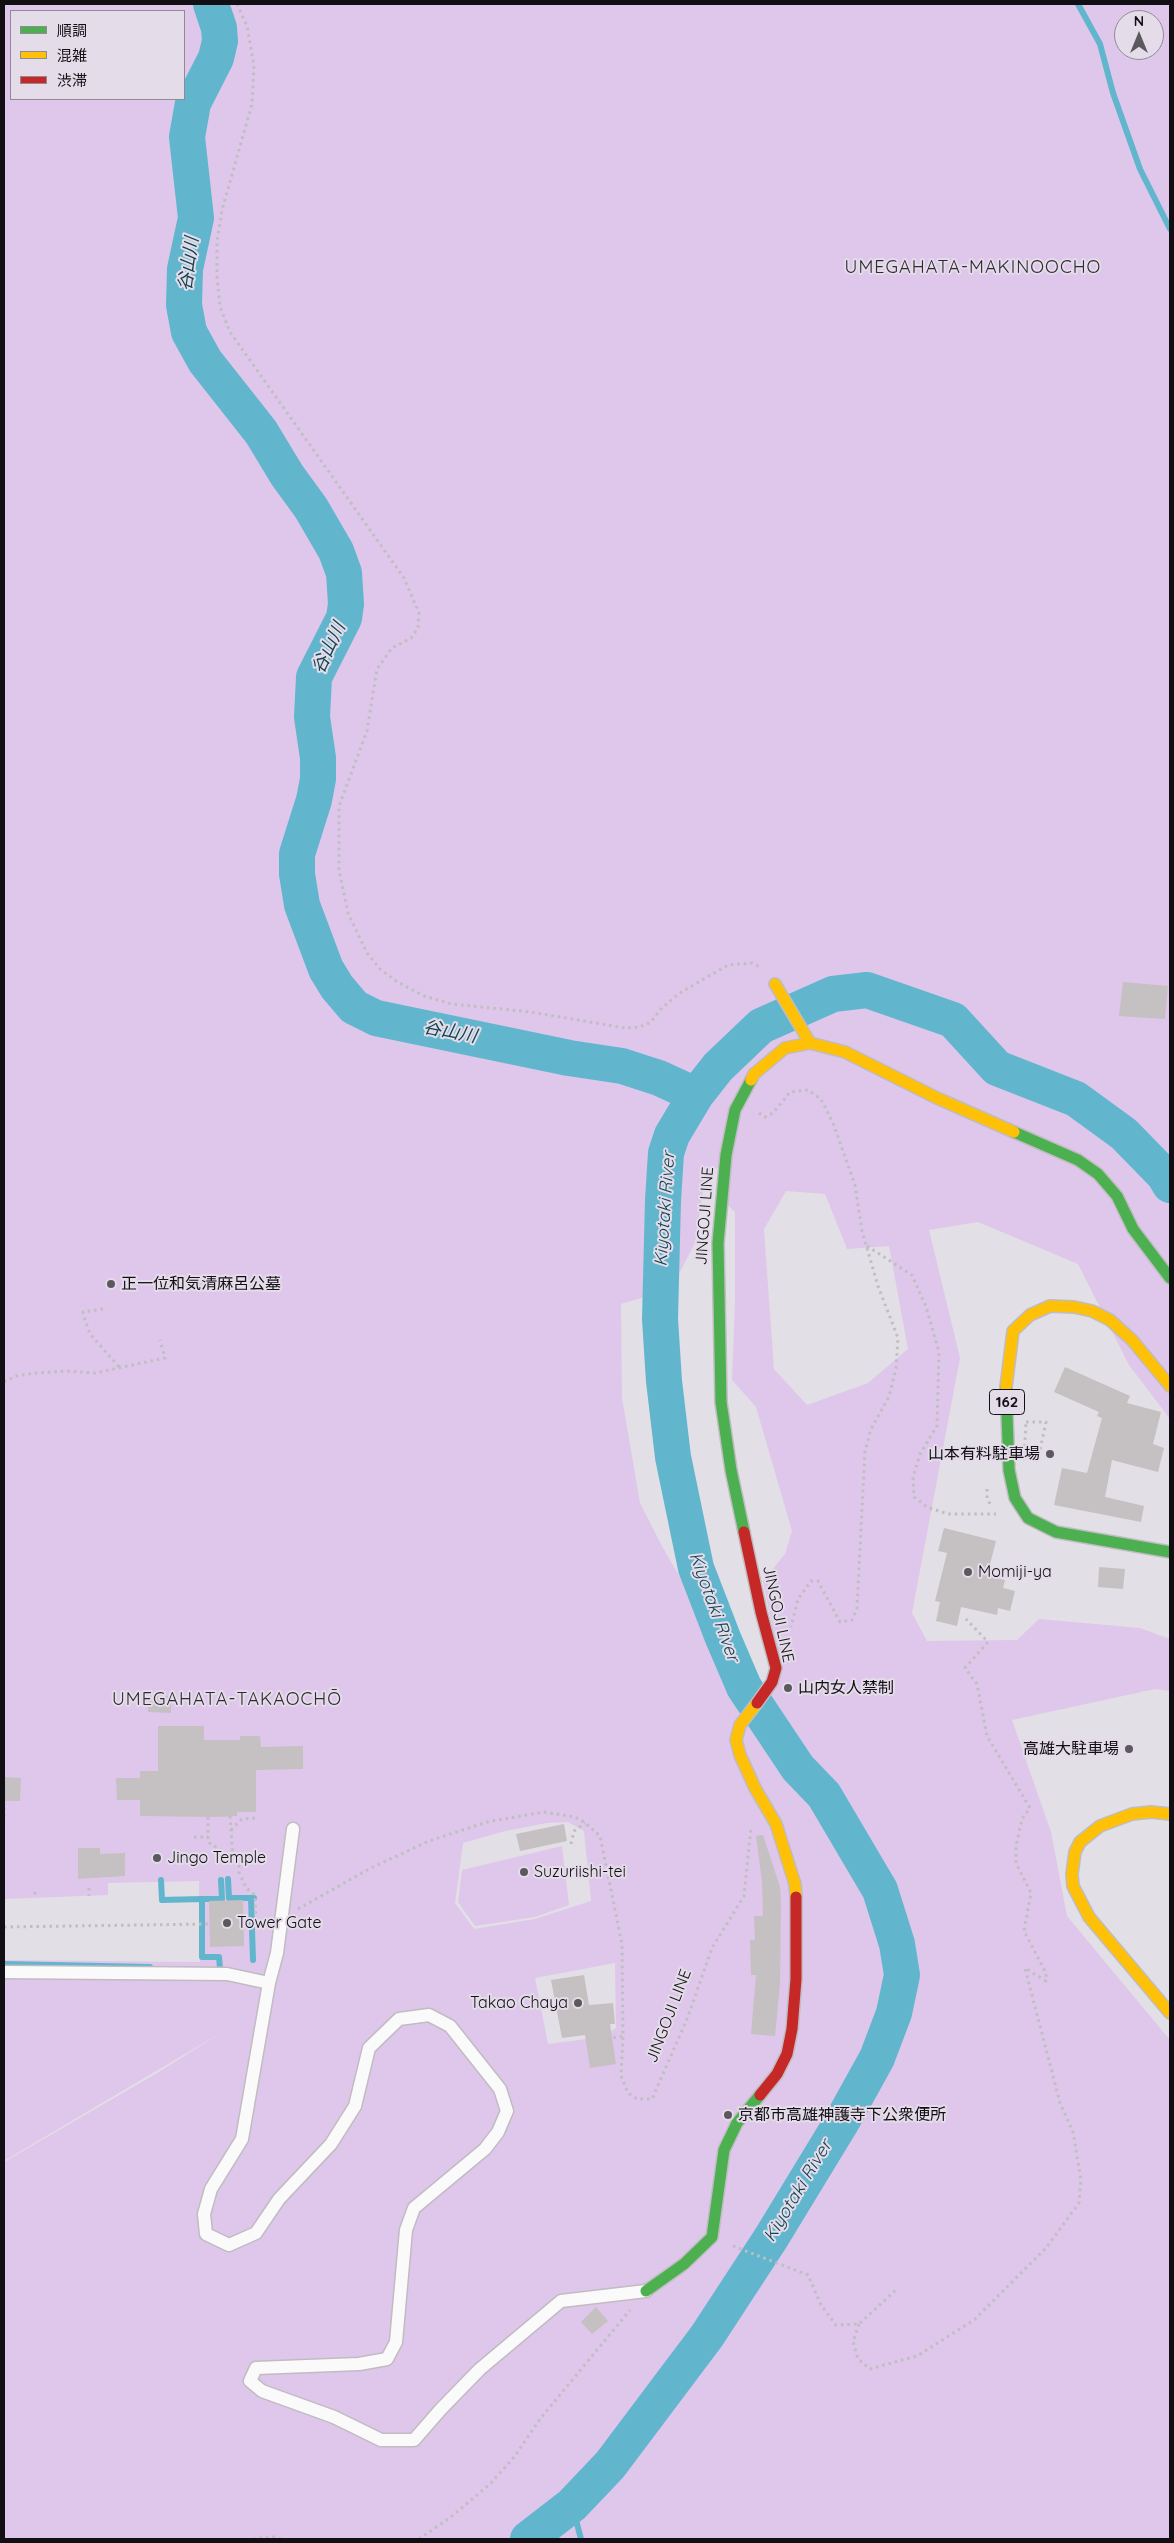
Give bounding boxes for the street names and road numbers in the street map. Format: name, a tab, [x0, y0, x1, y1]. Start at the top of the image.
street label: JINGOJI LINE	[692, 1166, 718, 1266]
road number: 162	[990, 1390, 1024, 1414]
street label: JINGOJI LINE	[758, 1564, 798, 1664]
street label: JINGOJI LINE	[642, 1966, 696, 2066]

